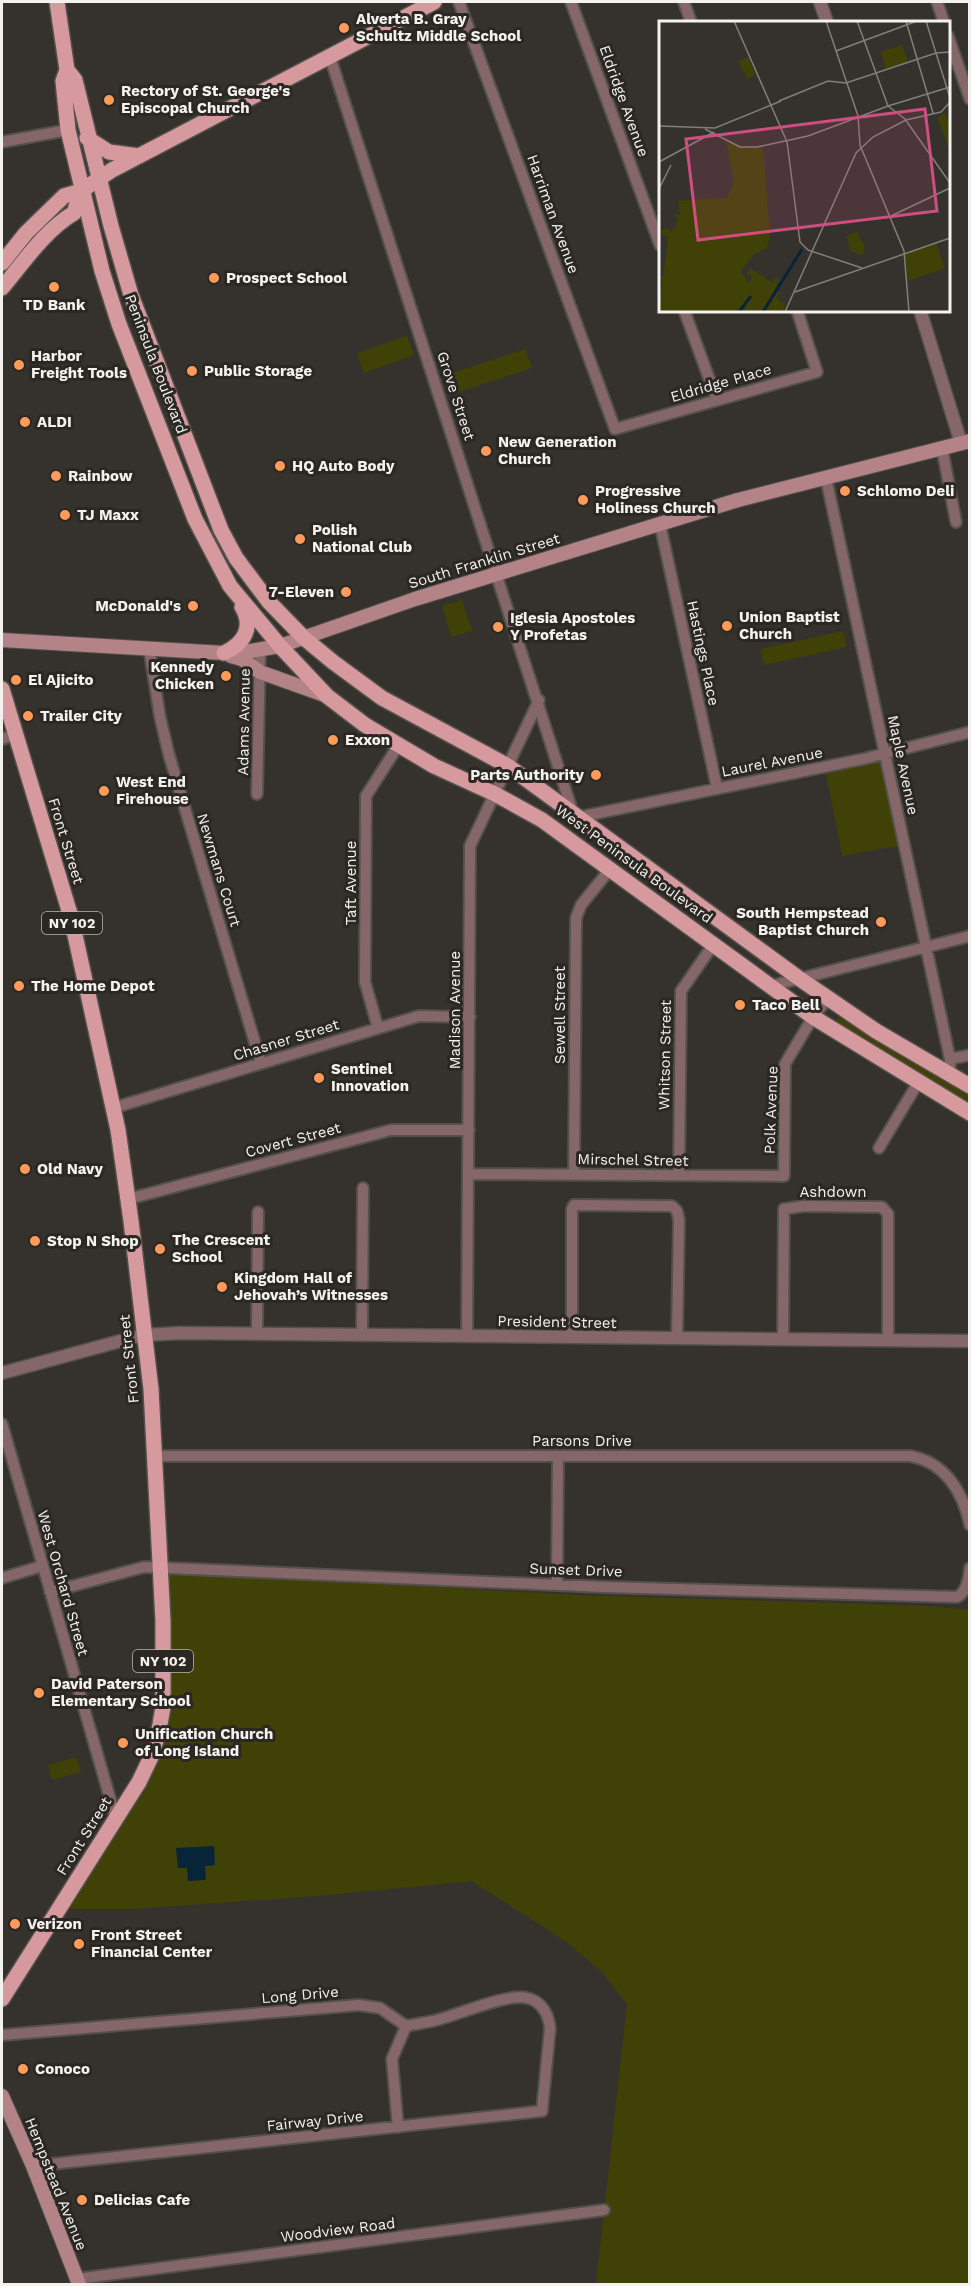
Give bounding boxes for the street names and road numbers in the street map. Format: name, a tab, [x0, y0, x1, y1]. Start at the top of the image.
street label: Eldridge Avenue	[595, 43, 653, 159]
street label: Harriman Avenue	[523, 152, 583, 276]
street label: Peninsula Boulevard	[121, 292, 191, 436]
street label: Grove Street	[433, 349, 479, 443]
street label: Eldridge Place	[668, 360, 774, 406]
street label: South Franklin Street	[406, 529, 563, 593]
street label: Hastings Place	[683, 599, 723, 707]
street label: Adams Avenue	[234, 668, 254, 776]
street label: Maple Avenue	[884, 714, 922, 816]
street label: Laurel Avenue	[720, 743, 824, 781]
street label: Front Street	[44, 796, 88, 887]
street label: West Peninsula Boulevard	[552, 801, 716, 927]
street label: Newmans Court	[193, 811, 245, 929]
street label: Taft Avenue	[342, 841, 360, 925]
road number: NY 102	[42, 912, 102, 934]
street label: Madison Avenue	[446, 951, 464, 1069]
street label: Sewell Street	[551, 965, 569, 1064]
street label: Whitson Street	[655, 999, 675, 1110]
street label: Chasner Street	[231, 1015, 342, 1065]
street label: Polk Avenue	[760, 1066, 782, 1154]
street label: Covert Street	[243, 1118, 343, 1161]
street label: Mirschel Street	[577, 1150, 689, 1170]
street label: Ashdown	[799, 1183, 867, 1201]
street label: President Street	[497, 1312, 618, 1332]
street label: Front Street	[115, 1313, 143, 1404]
street label: Parsons Drive	[532, 1432, 632, 1450]
street label: West Orchard Street	[34, 1508, 93, 1659]
street label: Sunset Drive	[529, 1559, 623, 1581]
road number: NY 102	[133, 1650, 193, 1672]
street label: Front Street	[53, 1793, 116, 1879]
street label: Long Drive	[261, 1983, 339, 2007]
street label: Fairway Drive	[266, 2107, 364, 2135]
street label: Hempstead Avenue	[21, 2115, 91, 2253]
street label: Woodview Road	[280, 2214, 396, 2246]

